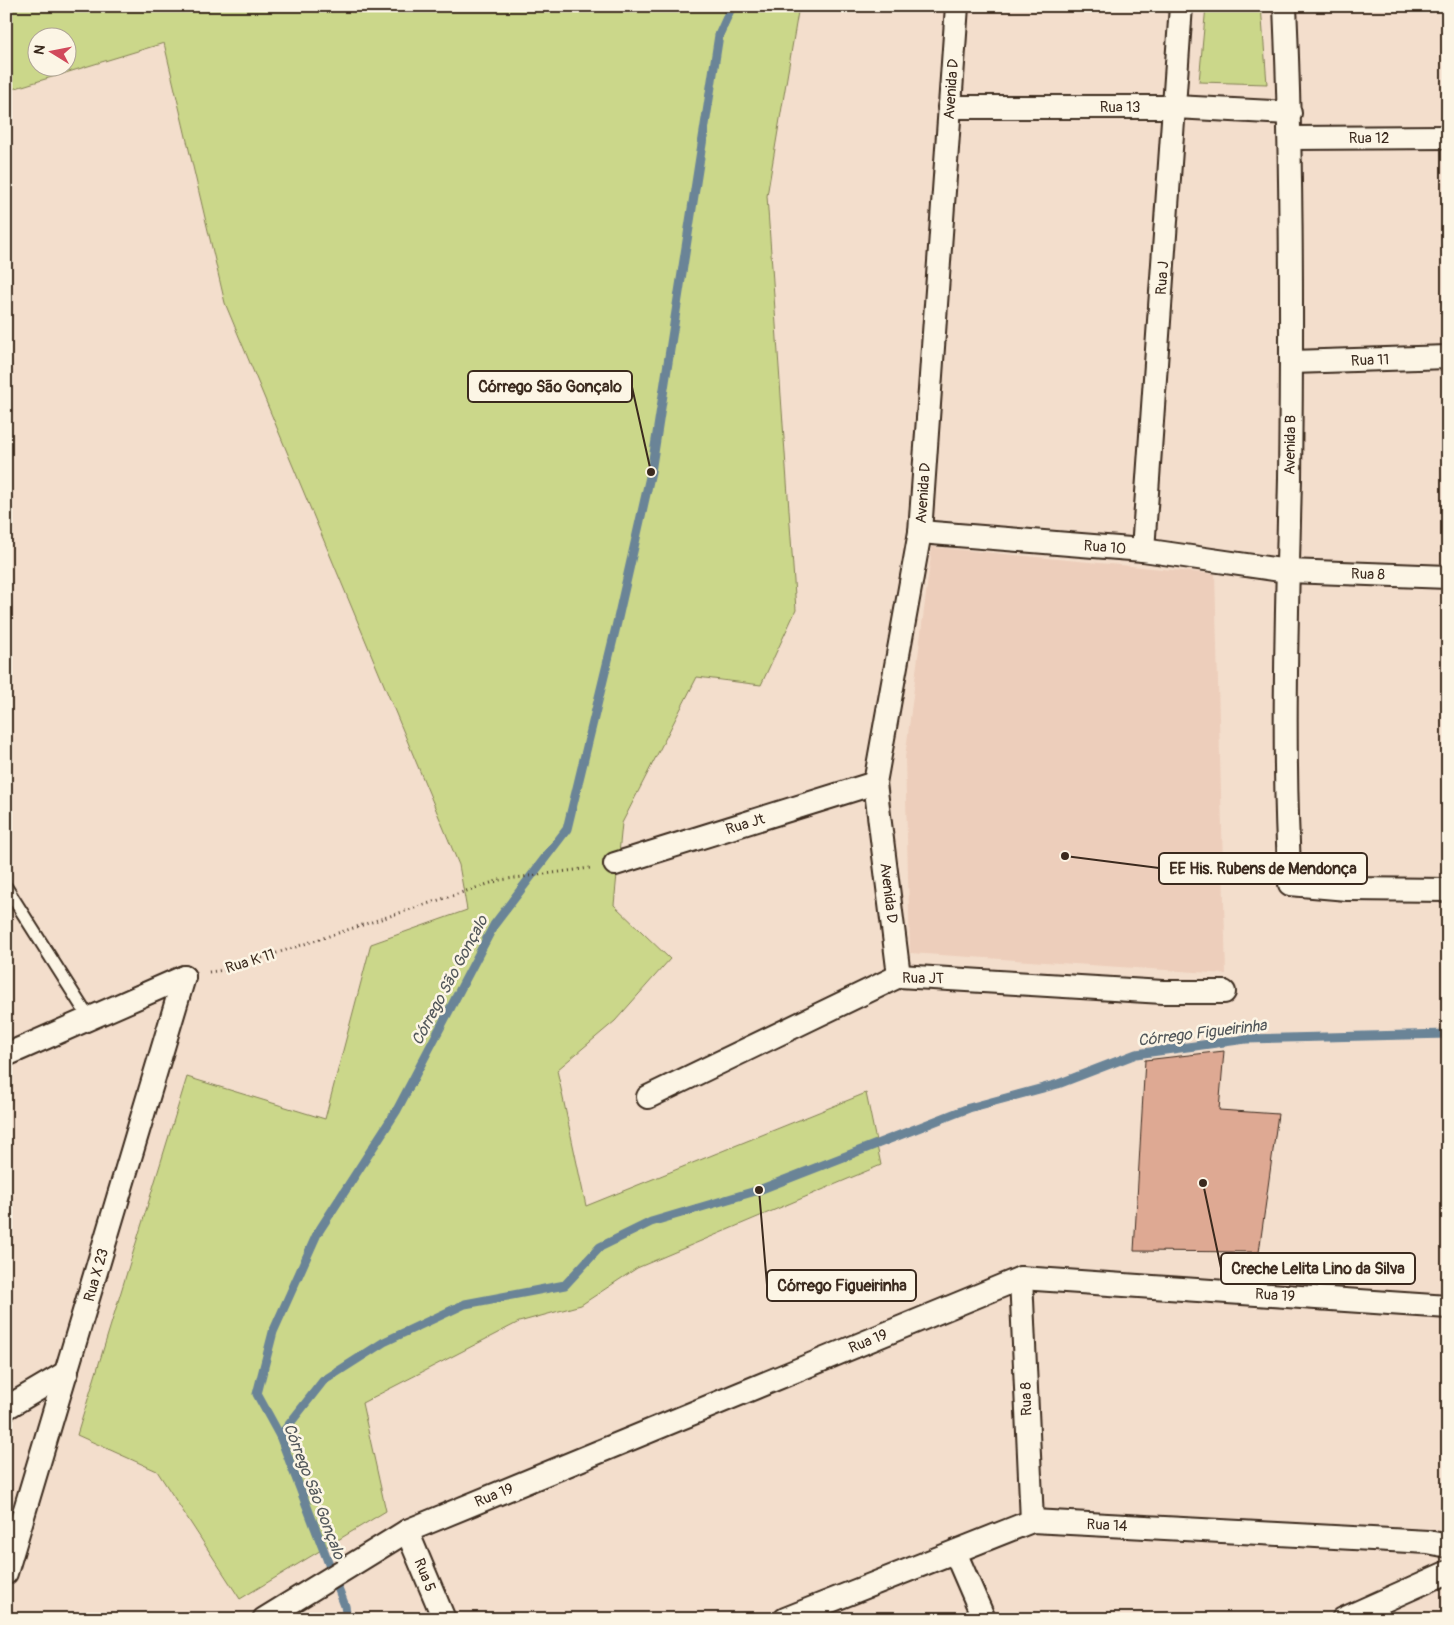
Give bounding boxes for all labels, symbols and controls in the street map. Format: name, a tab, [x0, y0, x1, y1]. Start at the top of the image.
north arrow	[28, 28, 78, 78]
text: N	[30, 44, 49, 56]
street label: Avenida D	[940, 58, 963, 120]
street label: Rua 13	[1100, 98, 1140, 117]
street label: Rua 12	[1349, 129, 1389, 148]
street label: Rua J	[1152, 261, 1173, 295]
street label: Rua 11	[1351, 350, 1389, 371]
callout: Córrego São Gonçalo	[468, 371, 632, 402]
text: Córrego São Gonçalo	[478, 377, 622, 397]
street label: Avenida B	[1280, 415, 1301, 475]
street label: Avenida D	[912, 462, 935, 524]
street label: Rua 10	[1083, 536, 1127, 559]
street label: Rua 8	[1351, 564, 1386, 585]
street label: Rua Jt	[723, 809, 768, 839]
callout: EE His. Rubens de Mendonça	[1159, 853, 1367, 884]
text: EE His. Rubens de Mendonça	[1169, 859, 1357, 879]
street label: Avenida D	[875, 862, 902, 924]
water label: Córrego São Gonçalo	[407, 911, 493, 1049]
street label: Rua K 11	[223, 945, 277, 978]
street label: Rua JT	[902, 969, 944, 988]
water label: Córrego Figueirinha	[1137, 1015, 1269, 1051]
street label: Rua X 23	[80, 1246, 113, 1304]
callout: Creche Lelita Lino da Silva	[1221, 1253, 1415, 1284]
text: Creche Lelita Lino da Silva	[1231, 1259, 1405, 1279]
callout: Córrego Figueirinha	[767, 1270, 916, 1301]
text: Córrego Figueirinha	[777, 1276, 907, 1296]
street label: Rua 19	[1254, 1285, 1296, 1306]
street label: Rua 19	[846, 1325, 890, 1358]
street label: Rua 8	[1016, 1381, 1037, 1416]
water label: Córrego São Gonçalo	[279, 1421, 350, 1563]
street label: Rua 19	[472, 1479, 516, 1512]
street label: Rua 14	[1086, 1515, 1128, 1536]
street label: Rua 5	[409, 1556, 440, 1595]

